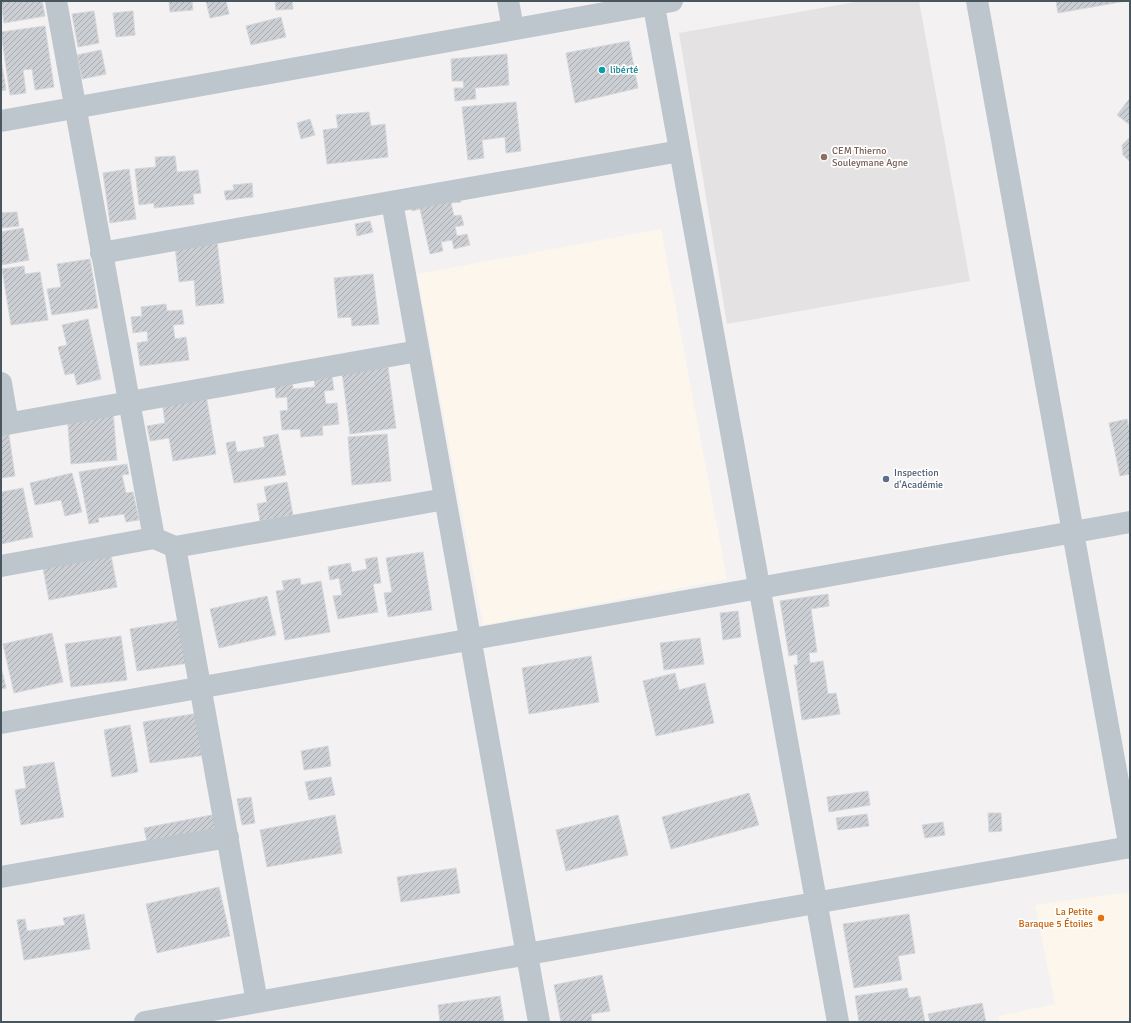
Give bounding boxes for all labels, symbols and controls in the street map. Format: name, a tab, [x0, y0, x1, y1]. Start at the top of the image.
place label: libérté	[610, 64, 638, 76]
marker: libérté	[597, 65, 607, 75]
place label: CEM Thierno Souleymane Agne	[832, 145, 908, 169]
marker: CEM Thierno Souleymane Agne	[819, 152, 829, 162]
place label: Inspection d'Académie	[894, 467, 943, 491]
marker: Inspection d'Académie	[881, 474, 891, 484]
place label: La Petite Baraque 5 Étoiles	[1019, 906, 1094, 930]
marker: La Petite Baraque 5 Étoiles	[1096, 913, 1106, 923]

